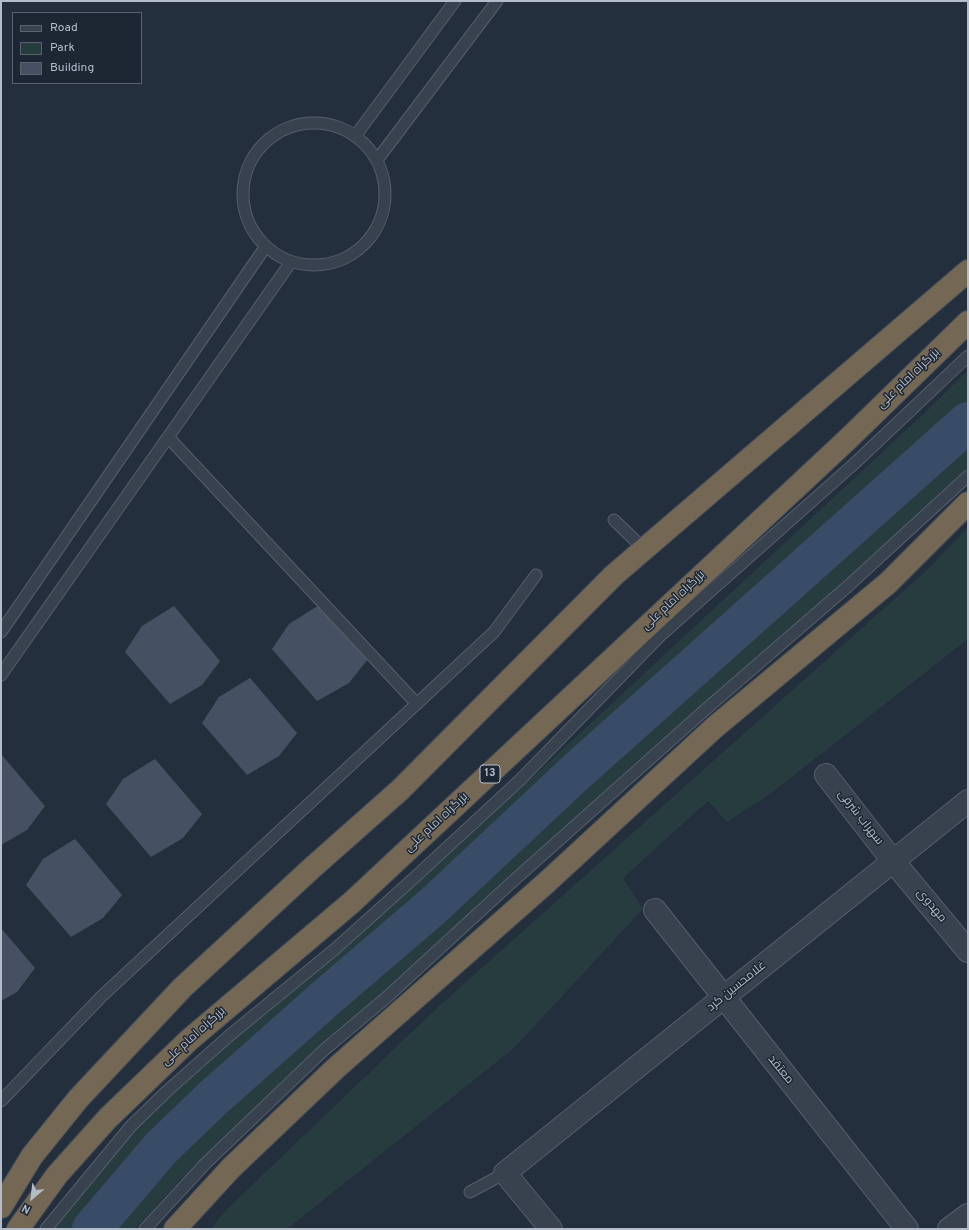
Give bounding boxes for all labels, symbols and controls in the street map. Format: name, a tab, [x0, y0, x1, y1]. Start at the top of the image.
legend	[12, 12, 142, 84]
text: Road	[50, 20, 78, 36]
text: Park	[50, 40, 75, 56]
text: Building	[50, 60, 94, 76]
street label: بزرگراه امام علی	[875, 346, 943, 412]
street label: بزرگراه امام علی	[640, 568, 708, 634]
road number: 13	[480, 765, 500, 783]
street label: سهراب شرقی	[834, 788, 886, 848]
street label: بزرگراه امام علی	[403, 790, 471, 856]
street label: مهدوی	[913, 886, 949, 926]
street label: غلامحسین کرد	[704, 959, 770, 1015]
street label: بزرگراه امام علی	[159, 1005, 229, 1069]
street label: معتقد	[764, 1053, 796, 1087]
north arrow	[12, 1178, 52, 1218]
text: N	[20, 1201, 33, 1217]

